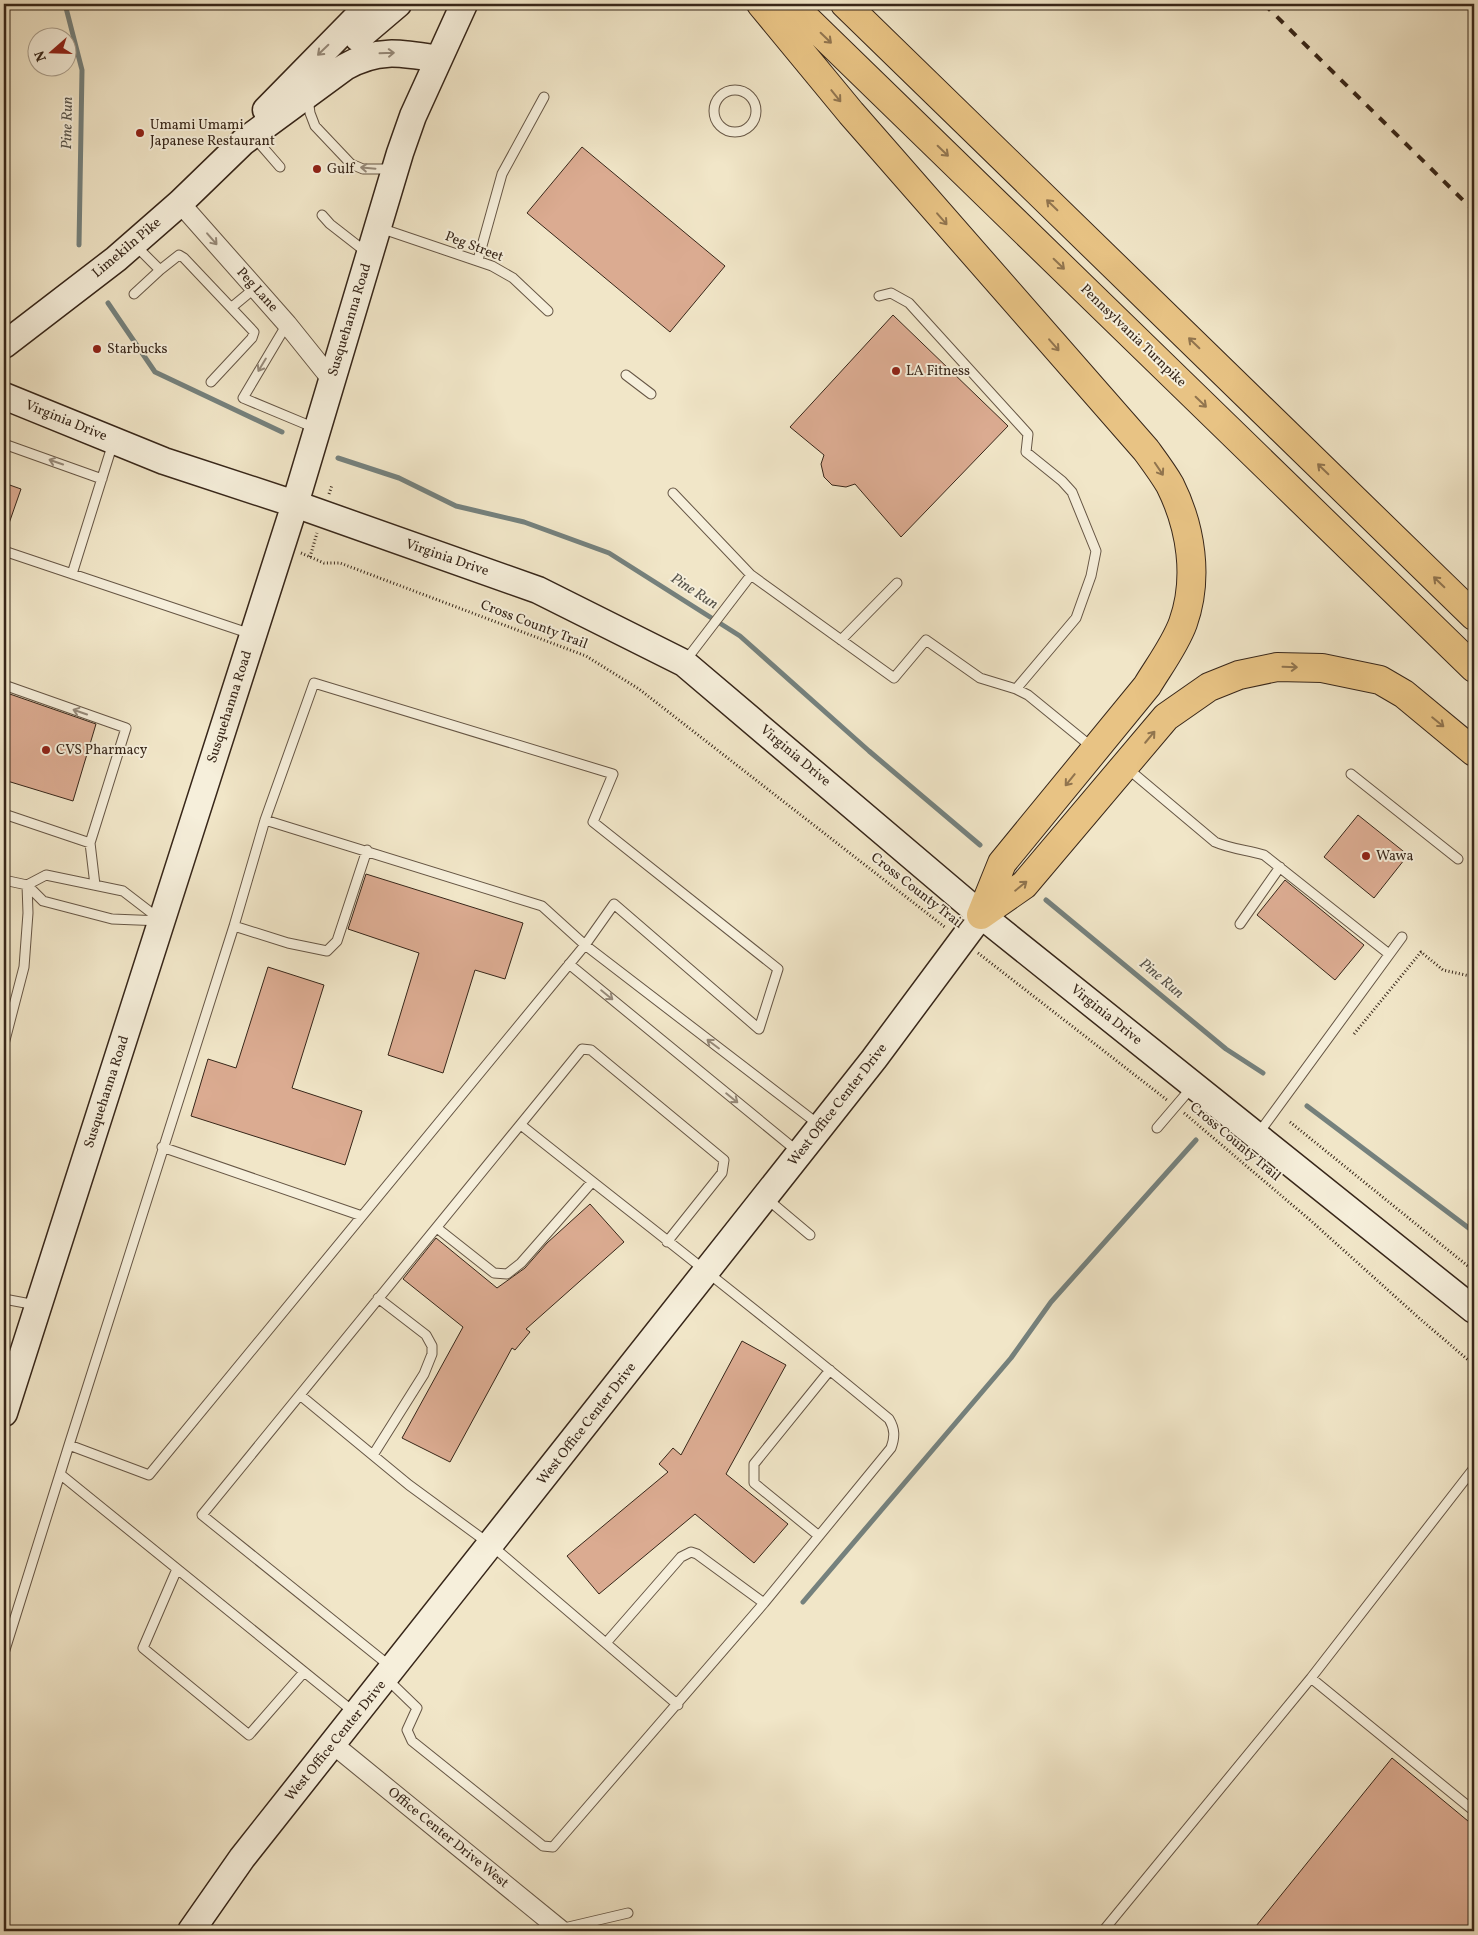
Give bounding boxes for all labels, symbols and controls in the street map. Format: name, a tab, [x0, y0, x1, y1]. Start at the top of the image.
north arrow	[28, 28, 78, 78]
one-way arrow	[820, 32, 832, 44]
one-way arrow	[317, 44, 329, 56]
text: N	[31, 48, 52, 64]
one-way arrow	[379, 48, 395, 58]
one-way arrow	[831, 89, 842, 102]
water label: Pine Run	[57, 96, 79, 150]
place label: Umami Umami Japanese Restaurant	[150, 116, 275, 151]
marker: Umami Umami Japanese Restaurant	[134, 127, 146, 139]
one-way arrow	[936, 145, 949, 157]
place label: Gulf	[327, 160, 355, 179]
marker: Gulf	[311, 163, 323, 175]
one-way arrow	[360, 164, 376, 173]
one-way arrow	[1047, 200, 1059, 212]
one-way arrow	[937, 212, 948, 225]
street label: Limekiln Pike	[88, 213, 166, 282]
street label: Peg Street	[442, 227, 506, 267]
one-way arrow	[207, 233, 218, 246]
one-way arrow	[1053, 258, 1065, 270]
street label: Susquehanna Road	[324, 261, 376, 379]
street label: Peg Lane	[232, 263, 282, 317]
street label: Pennsylvania Turnpike	[1076, 280, 1191, 392]
one-way arrow	[1188, 337, 1200, 349]
one-way arrow	[1048, 339, 1060, 352]
place label: Starbucks	[107, 340, 168, 359]
marker: Starbucks	[91, 343, 103, 355]
one-way arrow	[257, 358, 267, 372]
place label: LA Fitness	[906, 362, 970, 381]
marker: LA Fitness	[890, 365, 902, 377]
street label: Virginia Drive	[22, 396, 110, 446]
one-way arrow	[1194, 396, 1207, 408]
one-way arrow	[49, 457, 64, 466]
one-way arrow	[1154, 462, 1164, 476]
one-way arrow	[1317, 463, 1329, 475]
street label: Virginia Drive	[403, 535, 492, 581]
water label: Pine Run	[666, 569, 722, 615]
one-way arrow	[1433, 576, 1446, 588]
street label: Cross County Trail	[478, 596, 590, 654]
street label: Susquehanna Road	[203, 648, 257, 766]
one-way arrow	[1282, 663, 1298, 672]
one-way arrow	[73, 707, 88, 716]
one-way arrow	[1431, 717, 1444, 728]
street label: Virginia Drive	[756, 721, 835, 791]
one-way arrow	[1144, 730, 1155, 743]
place label: CVS Pharmacy	[56, 741, 148, 760]
marker: CVS Pharmacy	[40, 744, 52, 756]
one-way arrow	[1065, 773, 1076, 786]
place label: Wawa	[1376, 847, 1413, 866]
street label: Cross County Trail	[866, 849, 968, 933]
marker: Wawa	[1360, 850, 1372, 862]
one-way arrow	[1014, 881, 1027, 892]
water label: Pine Run	[1134, 954, 1188, 1004]
street label: Virginia Drive	[1066, 980, 1146, 1050]
one-way arrow	[600, 990, 613, 1001]
street label: Susquehanna Road	[80, 1033, 134, 1151]
one-way arrow	[707, 1038, 720, 1049]
street label: West Office Center Drive	[784, 1039, 892, 1170]
one-way arrow	[726, 1093, 739, 1104]
street label: Cross County Trail	[1185, 1098, 1285, 1186]
street label: West Office Center Drive	[533, 1358, 641, 1489]
street label: West Office Center Drive	[281, 1676, 391, 1806]
street label: Office Center Drive West	[384, 1783, 513, 1893]

